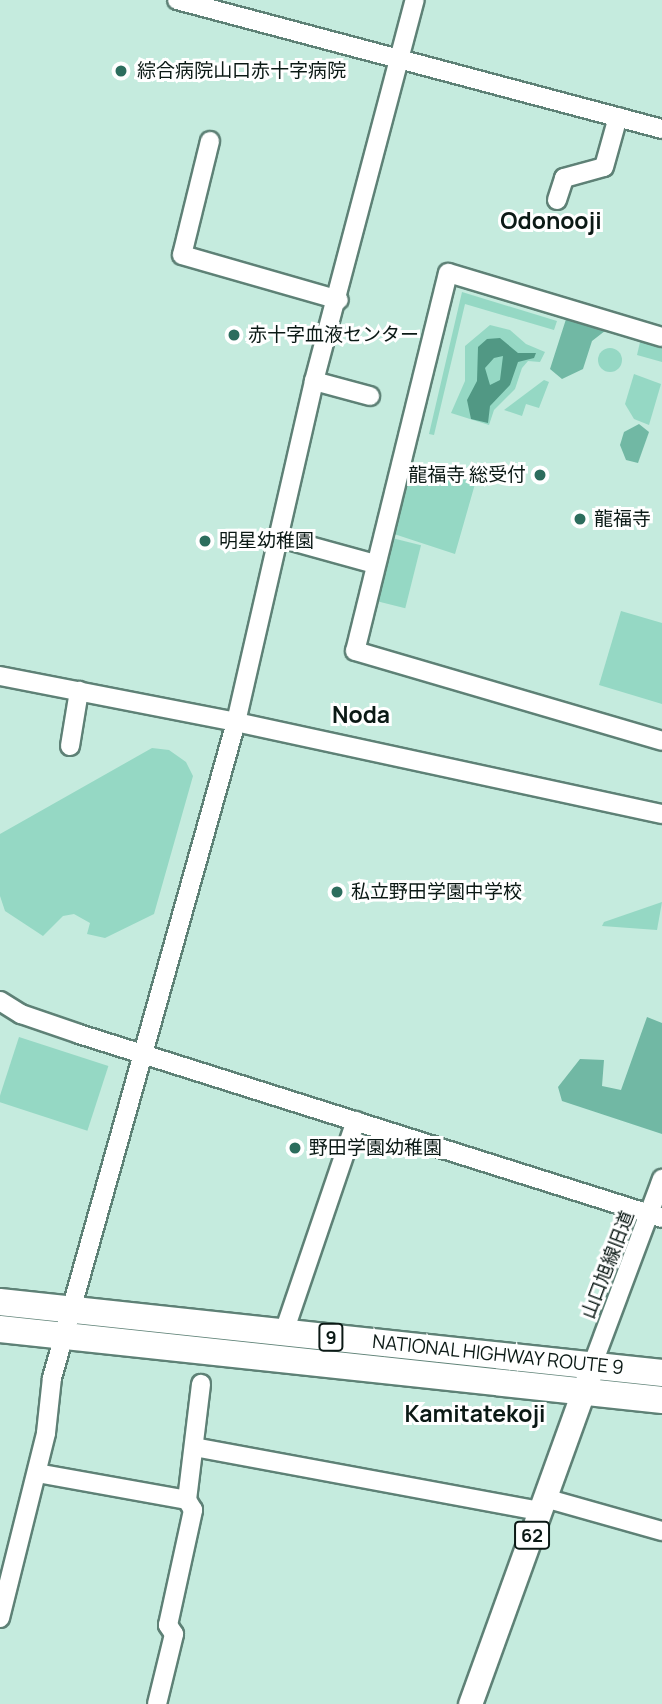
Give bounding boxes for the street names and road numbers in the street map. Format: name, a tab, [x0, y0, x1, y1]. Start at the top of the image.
street label: 山口旭線旧道	[577, 1208, 639, 1322]
road number: 9	[317, 1322, 345, 1352]
street label: NATIONAL HIGHWAY ROUTE 9	[370, 1330, 626, 1380]
road number: 62	[513, 1520, 551, 1550]

